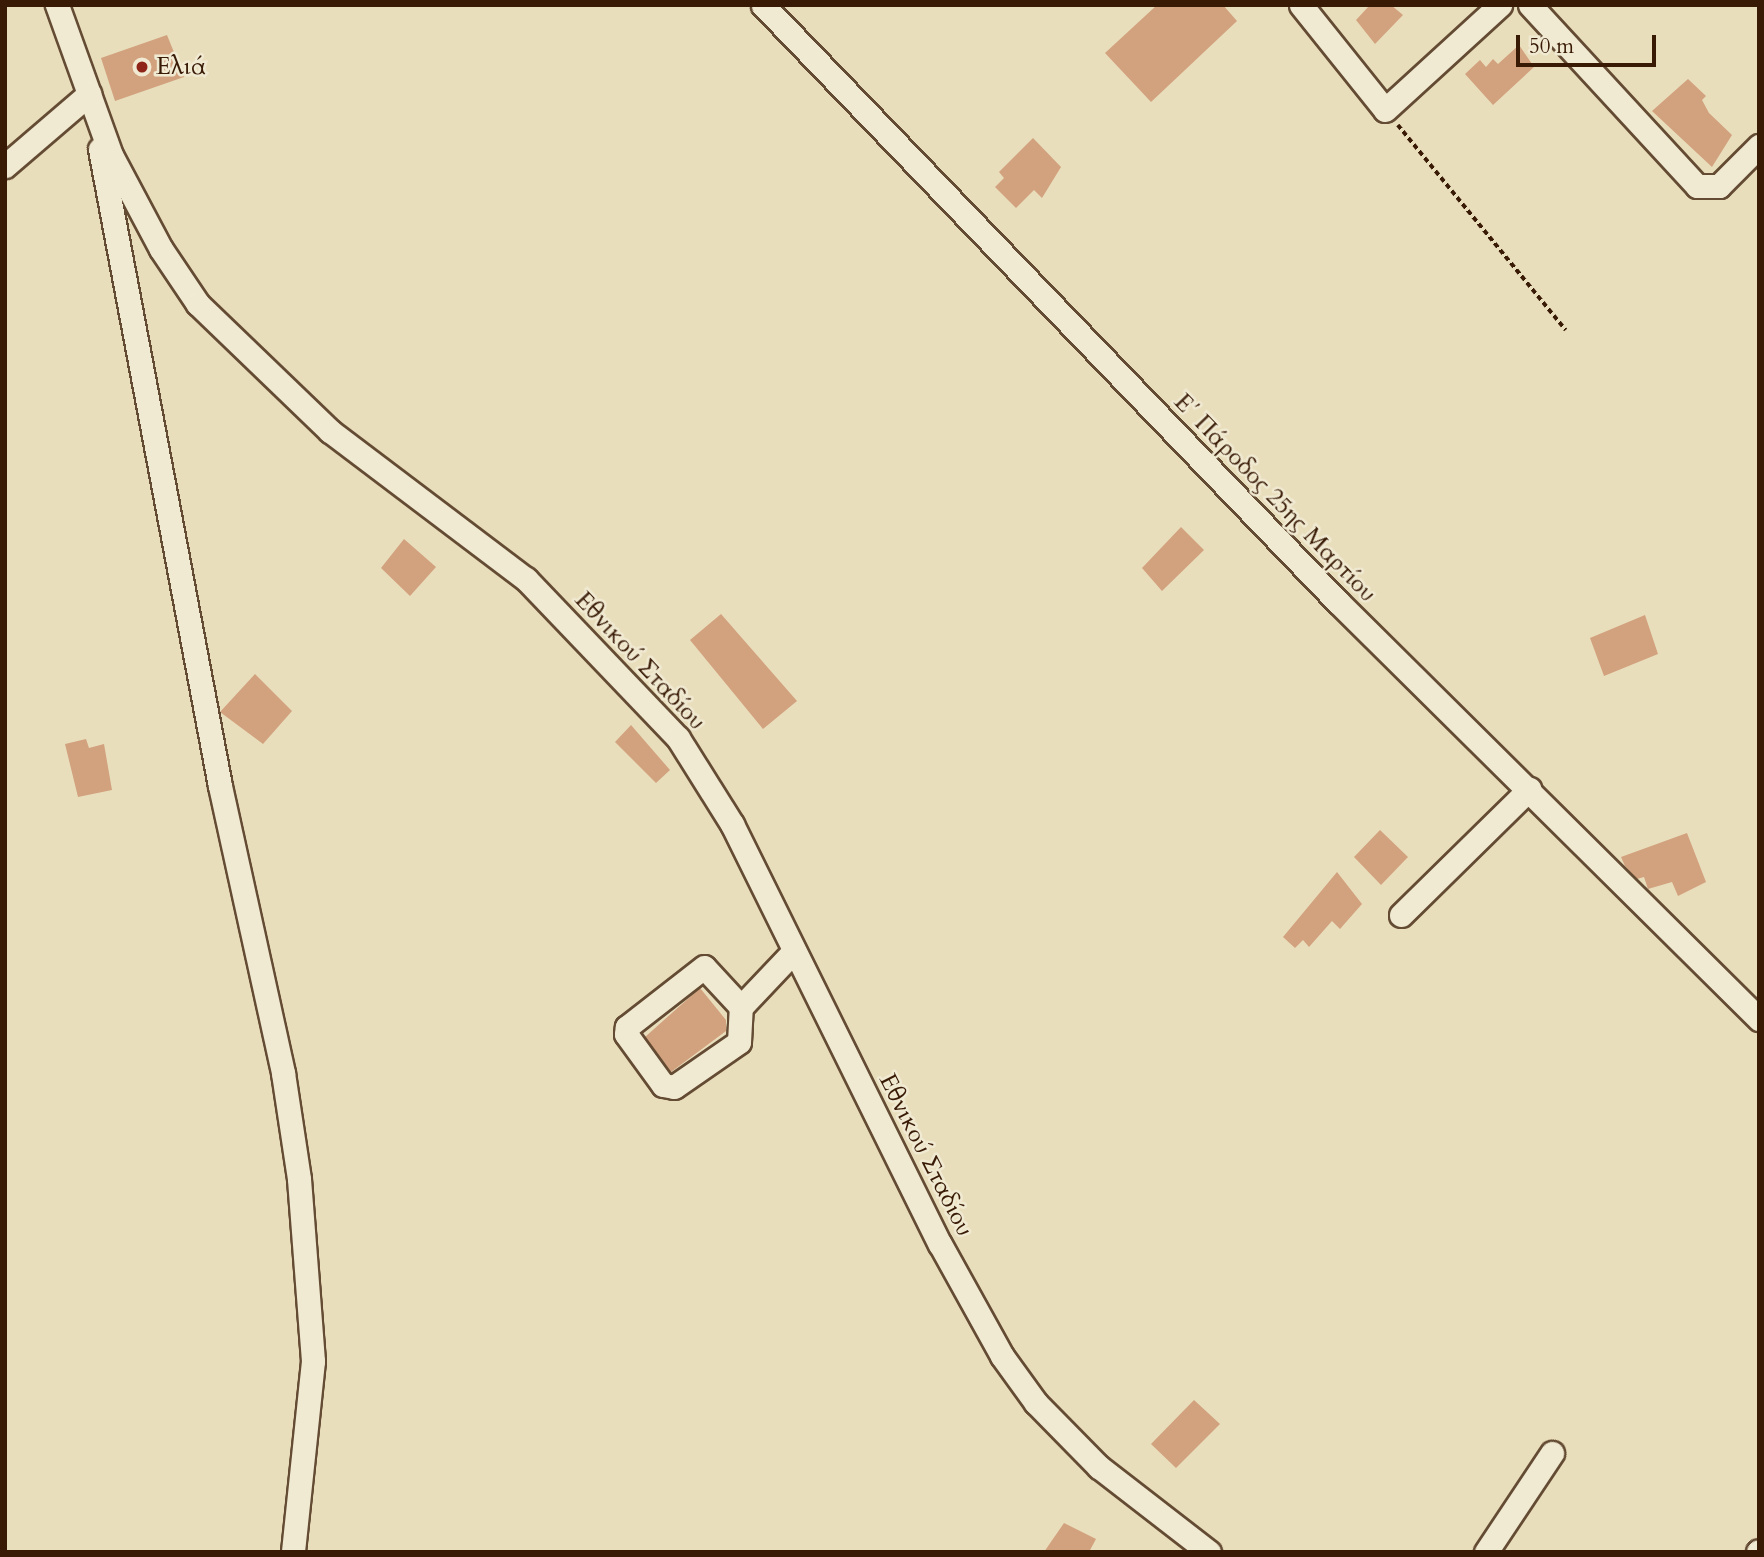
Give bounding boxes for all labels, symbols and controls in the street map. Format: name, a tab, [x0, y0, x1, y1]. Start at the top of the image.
scale bar	[1519, 21, 1659, 65]
text: 50 m	[1529, 32, 1574, 61]
place label: Ελιά	[156, 53, 207, 81]
marker: Ελιά	[134, 59, 150, 75]
street label: Ε΄ Πάροδος 25ης Μαρτίου	[1168, 388, 1382, 608]
street label: Εθνικού Σταδίου	[569, 586, 711, 736]
street label: Εθνικού Σταδίου	[873, 1069, 979, 1241]

